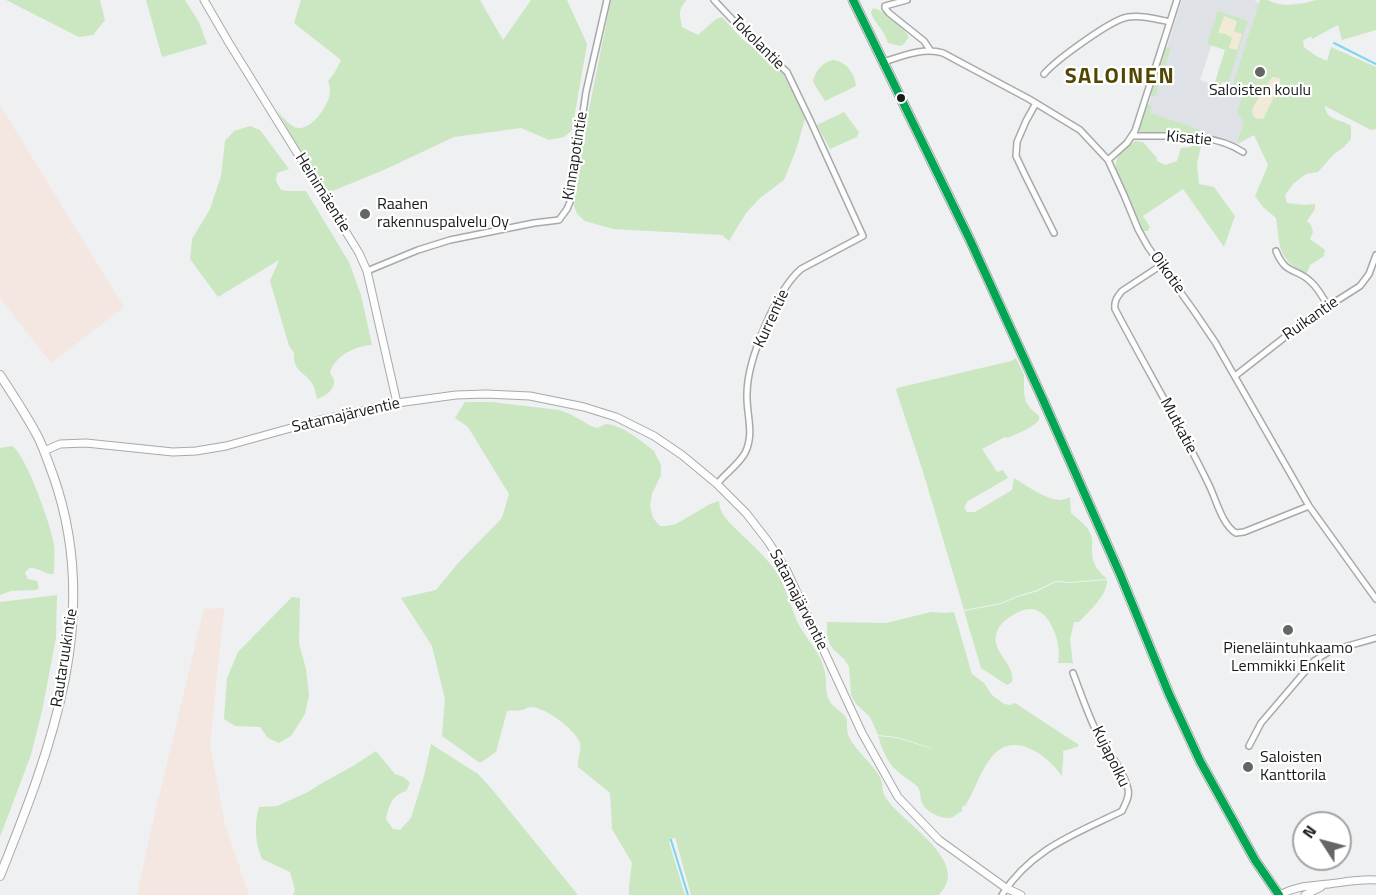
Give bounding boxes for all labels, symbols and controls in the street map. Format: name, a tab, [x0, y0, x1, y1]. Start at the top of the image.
street label: Tokolantie	[726, 12, 788, 74]
district label: SALOINEN	[1065, 65, 1175, 91]
marker: Saloisten koulu	[1253, 65, 1267, 79]
place label: Saloisten koulu	[1209, 81, 1311, 101]
unlabelled marker	[895, 92, 907, 104]
street label: Kinnapotintie	[560, 110, 592, 202]
street label: Kisatie	[1166, 127, 1212, 151]
street label: Heinimäentie	[290, 150, 354, 236]
place label: Raahen rakennuspalvelu Oy	[377, 195, 509, 233]
marker: Raahen rakennuspalvelu Oy	[358, 207, 372, 221]
street label: Oikotie	[1145, 248, 1189, 298]
street label: Kurrentie	[750, 287, 794, 351]
street label: Ruikantie	[1280, 293, 1342, 345]
street label: Satamajärventie	[290, 394, 402, 438]
street label: Mutkatie	[1155, 395, 1201, 457]
street label: Satamajärventie	[764, 547, 832, 653]
street label: Rautaruukintie	[48, 607, 82, 709]
marker: Pieneläintuhkaamo Lemmikki Enkelit	[1281, 623, 1295, 637]
place label: Pieneläintuhkaamo Lemmikki Enkelit	[1223, 639, 1353, 677]
street label: Kujapolku	[1087, 723, 1133, 791]
place label: Saloisten Kanttorila	[1260, 748, 1326, 786]
marker: Saloisten Kanttorila	[1241, 760, 1255, 774]
north arrow	[1292, 811, 1352, 871]
text: N	[1296, 820, 1322, 843]

